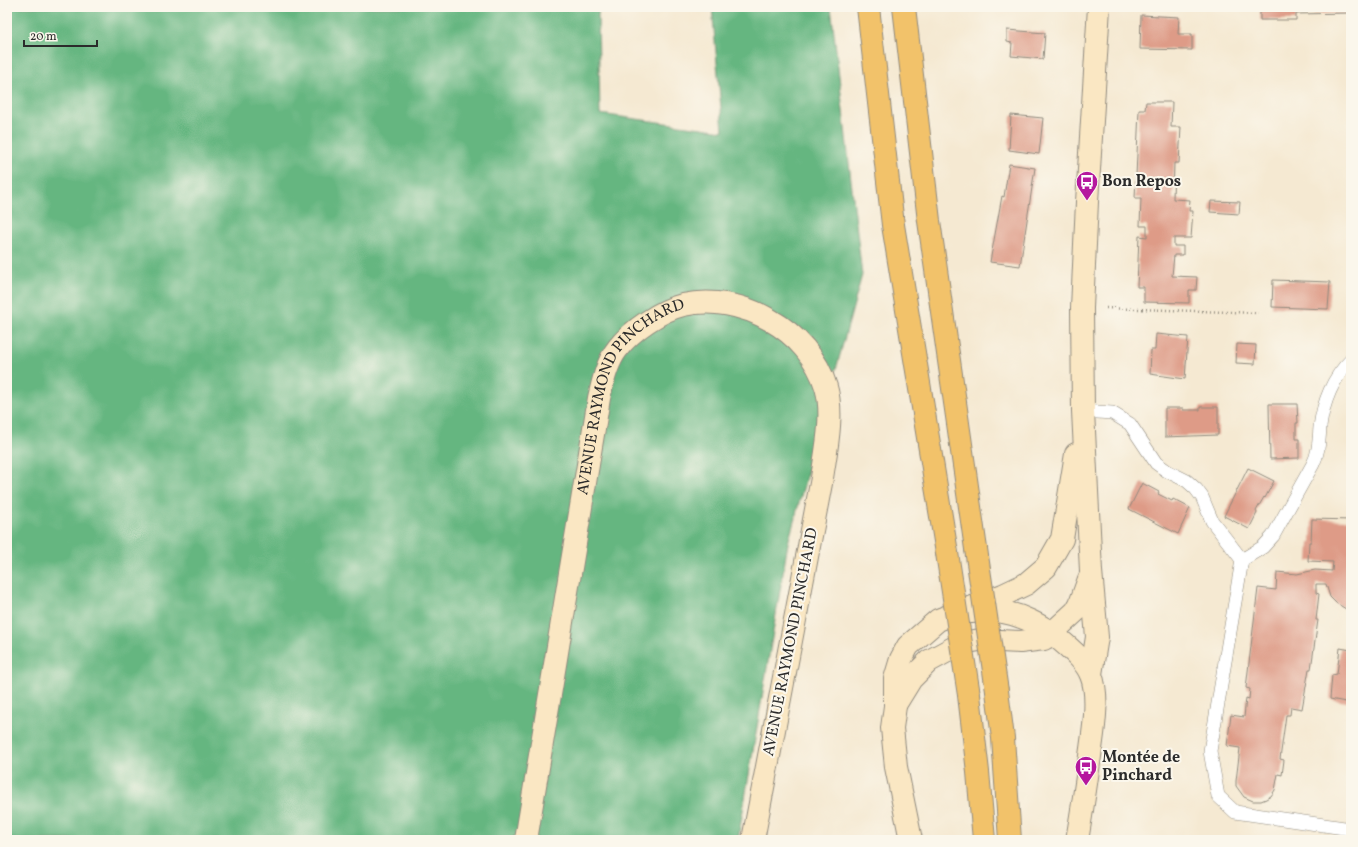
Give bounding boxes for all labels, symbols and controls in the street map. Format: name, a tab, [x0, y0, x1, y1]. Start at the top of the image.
scale bar	[24, 22, 97, 48]
text: 20 m	[30, 29, 57, 45]
bus stop icon: Bon Repos	[1074, 169, 1100, 202]
place label: Bon Repos	[1102, 171, 1181, 193]
street label: AVENUE RAYMOND PINCHARD	[572, 294, 688, 497]
street label: AVENUE RAYMOND PINCHARD	[758, 526, 824, 758]
place label: Montée de Pinchard	[1102, 747, 1180, 787]
bus stop icon: Montée de Pinchard	[1073, 754, 1099, 787]

